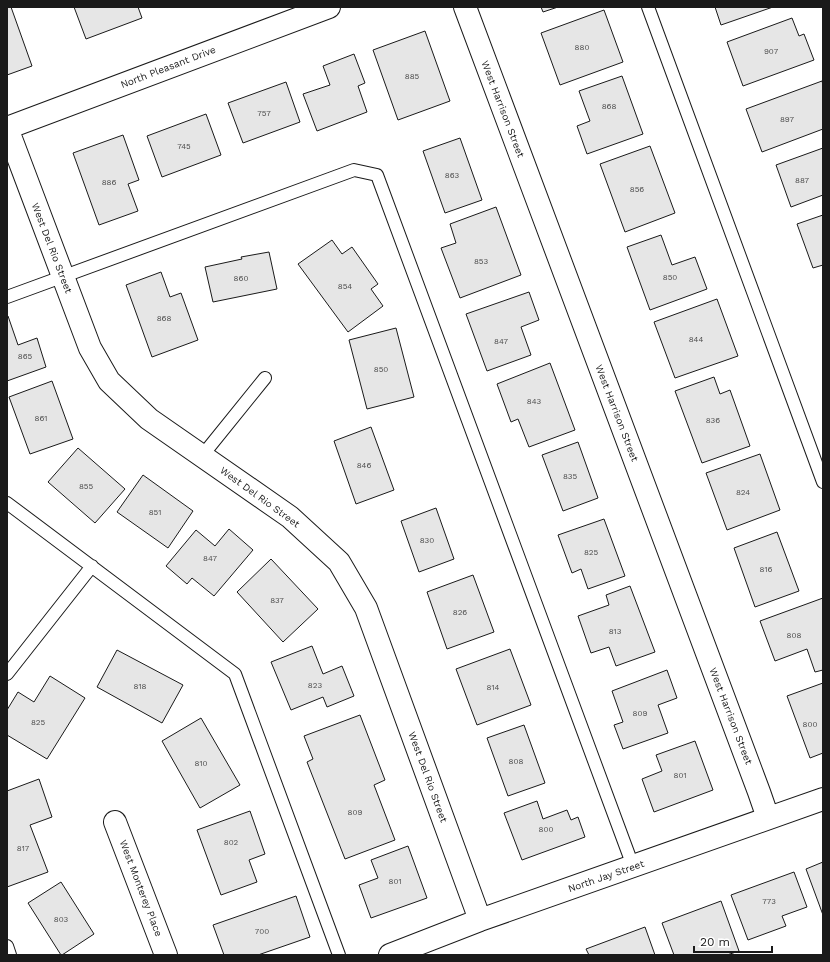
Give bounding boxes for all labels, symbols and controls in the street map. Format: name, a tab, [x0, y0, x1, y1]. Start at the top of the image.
house number: 880	[575, 43, 589, 52]
street label: North Pleasant Drive	[119, 44, 217, 90]
house number: 907	[764, 47, 779, 56]
street label: West Harrison Street	[479, 59, 527, 160]
house number: 885	[405, 72, 420, 81]
house number: 868	[602, 102, 616, 111]
house number: 757	[257, 109, 271, 118]
house number: 897	[780, 115, 795, 124]
house number: 745	[177, 142, 191, 151]
house number: 863	[445, 171, 460, 180]
house number: 887	[795, 176, 810, 185]
house number: 886	[102, 178, 116, 187]
house number: 856	[630, 185, 644, 194]
street label: West Del Rio Street	[30, 201, 75, 295]
house number: 853	[474, 257, 488, 266]
house number: 850	[663, 273, 677, 282]
house number: 860	[234, 274, 248, 283]
house number: 854	[338, 282, 352, 291]
house number: 868	[157, 314, 171, 323]
house number: 844	[689, 335, 703, 344]
house number: 847	[494, 337, 508, 346]
house number: 865	[18, 352, 33, 361]
street label: West Harrison Street	[593, 363, 641, 464]
house number: 850	[374, 365, 388, 374]
house number: 843	[527, 397, 542, 406]
house number: 861	[35, 414, 47, 423]
house number: 836	[706, 416, 720, 425]
house number: 846	[357, 461, 371, 470]
street label: West Del Rio Street	[218, 464, 303, 530]
house number: 835	[563, 472, 577, 481]
house number: 855	[79, 482, 93, 491]
house number: 824	[736, 488, 750, 497]
house number: 851	[149, 508, 161, 517]
house number: 830	[420, 536, 434, 545]
house number: 825	[584, 548, 598, 557]
house number: 847	[203, 554, 217, 563]
house number: 816	[760, 565, 773, 574]
house number: 837	[270, 596, 284, 605]
house number: 826	[453, 608, 467, 617]
house number: 813	[609, 627, 622, 636]
house number: 808	[787, 631, 801, 640]
street label: West Harrison Street	[707, 666, 755, 767]
house number: 823	[308, 681, 322, 690]
house number: 818	[134, 682, 147, 691]
house number: 814	[487, 683, 500, 692]
house number: 809	[633, 709, 647, 718]
house number: 825	[31, 718, 45, 727]
house number: 800	[803, 720, 817, 729]
street label: West Del Rio Street	[406, 730, 450, 825]
house number: 808	[509, 757, 523, 766]
house number: 810	[194, 759, 208, 768]
house number: 801	[673, 771, 687, 780]
house number: 809	[348, 808, 362, 817]
house number: 800	[539, 825, 553, 834]
street label: West Monterey Place	[118, 838, 165, 938]
house number: 802	[224, 838, 239, 847]
house number: 817	[17, 844, 30, 853]
street label: North Jay Street	[566, 858, 646, 894]
house number: 801	[388, 877, 402, 886]
house number: 773	[762, 897, 776, 906]
house number: 803	[54, 915, 69, 924]
house number: 700	[255, 927, 269, 936]
scale bar	[694, 928, 772, 954]
text: 20 m	[700, 935, 730, 949]

